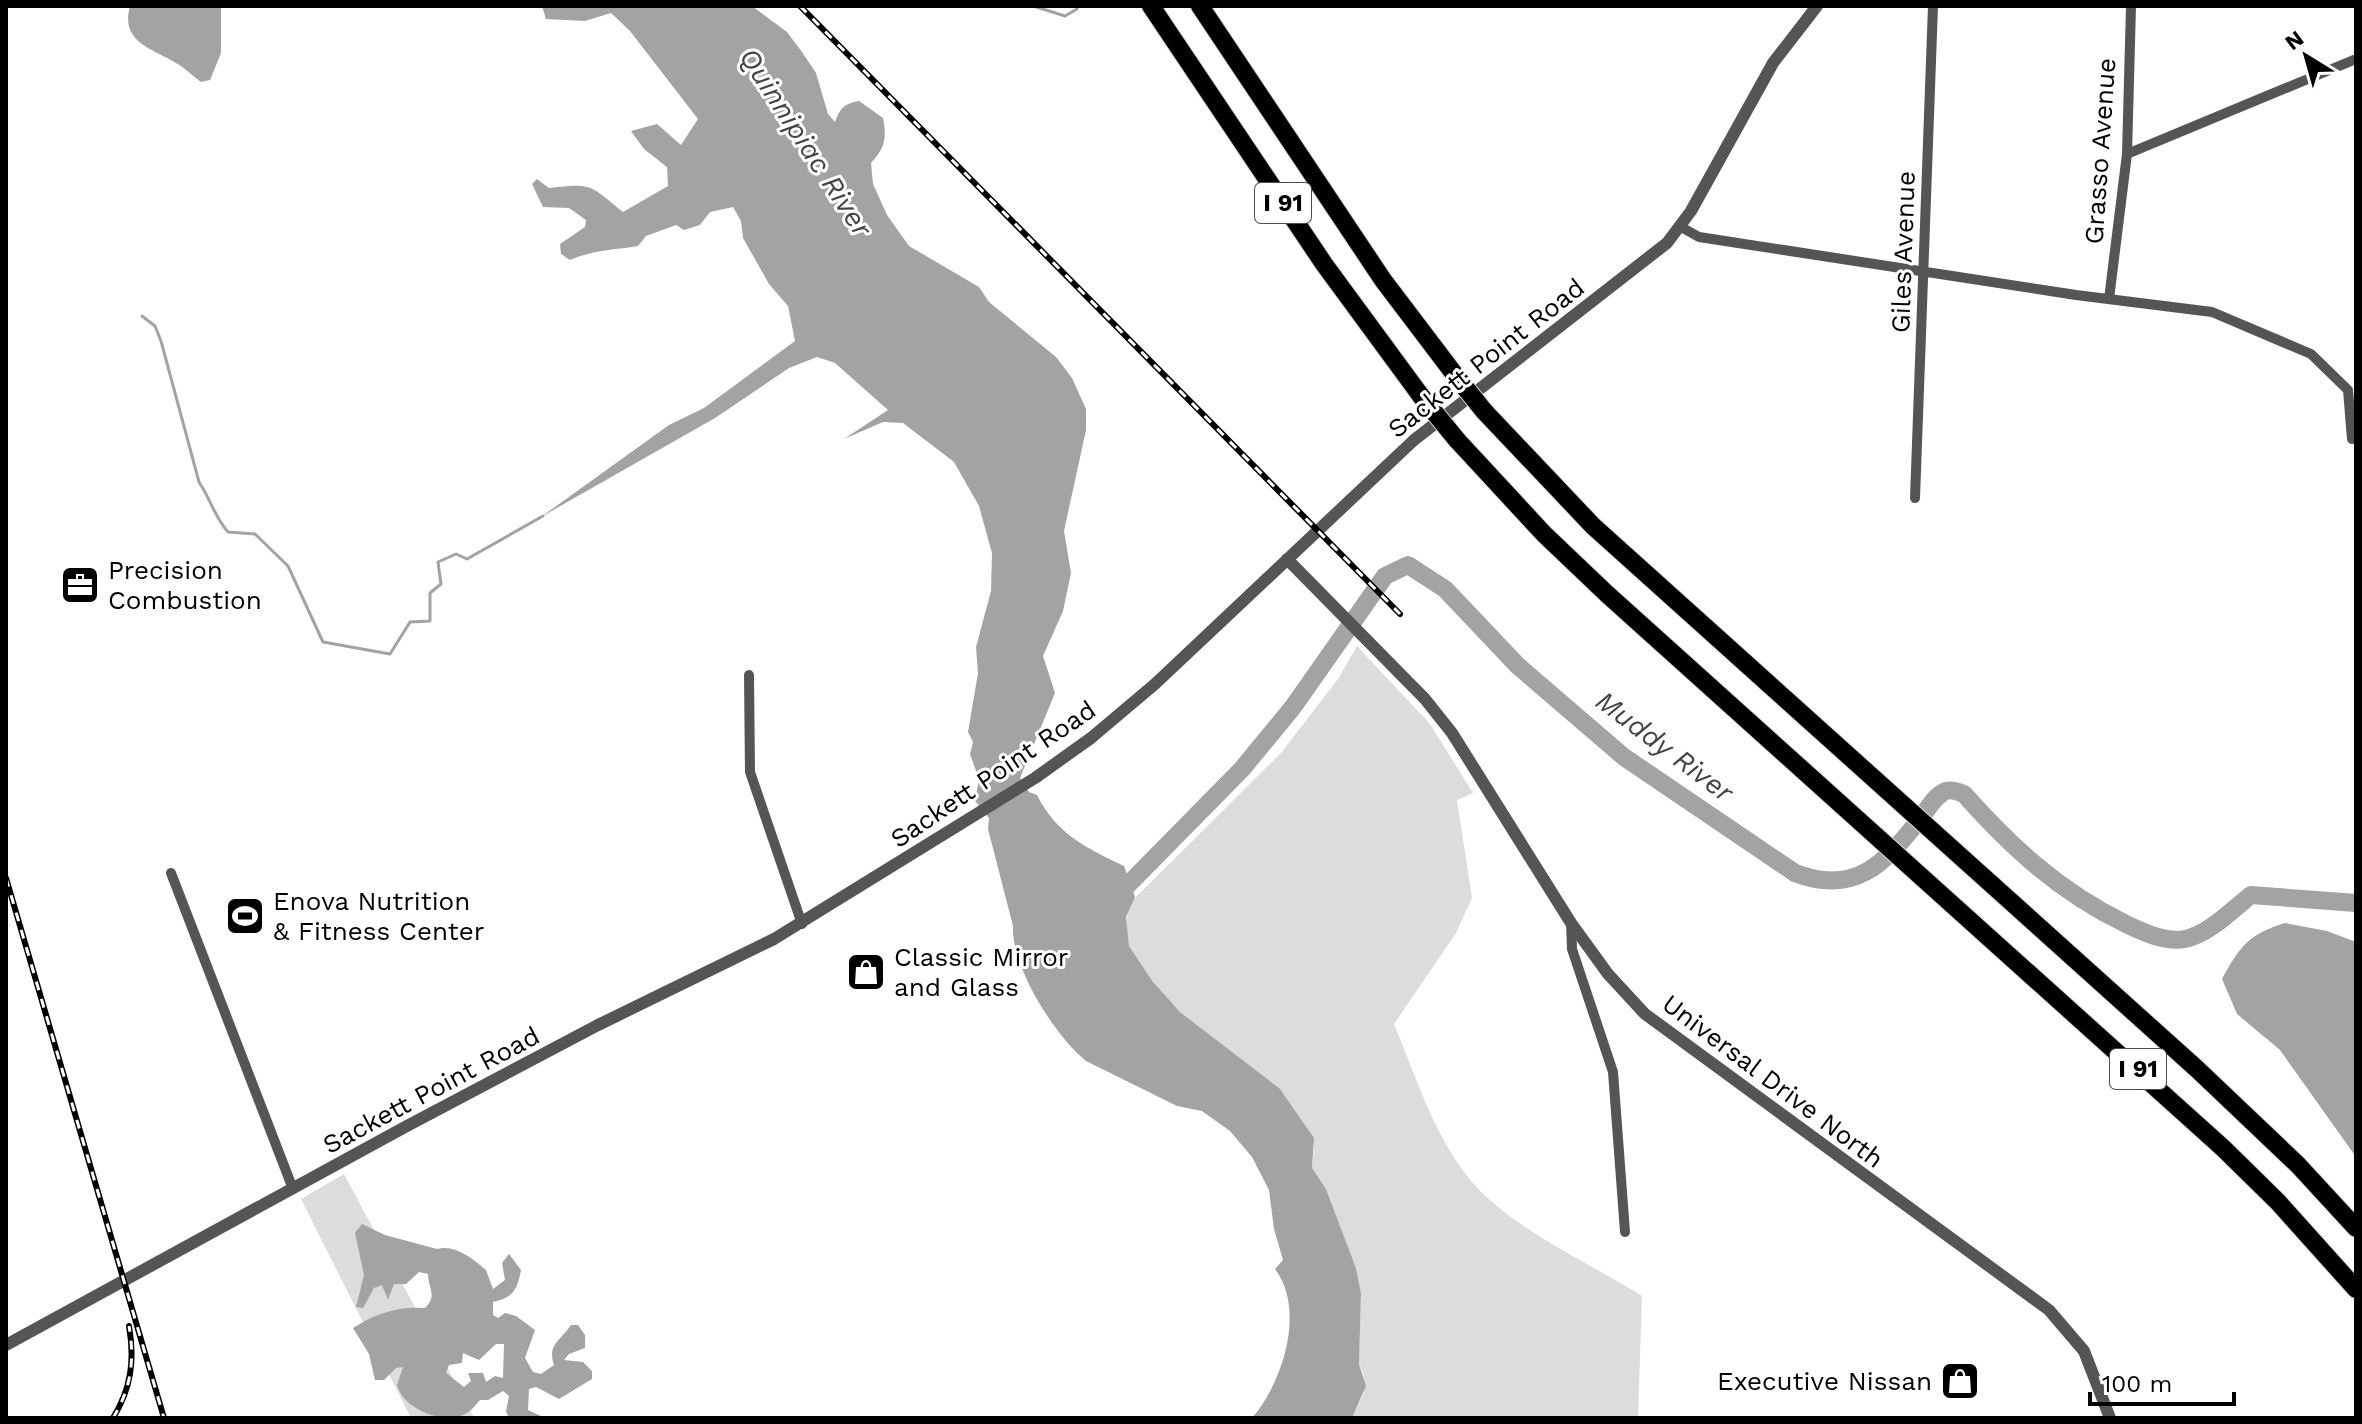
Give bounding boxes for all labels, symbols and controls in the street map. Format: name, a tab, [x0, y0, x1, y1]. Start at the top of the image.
north arrow	[2266, 16, 2346, 96]
text: N	[2280, 26, 2308, 55]
water label: Quinnipiac River	[732, 42, 879, 244]
street label: Grasso Avenue	[2079, 57, 2121, 245]
street label: Giles Avenue	[1885, 170, 1921, 334]
road number: I 91	[1255, 183, 1311, 223]
street label: Sackett Point Road	[1382, 272, 1590, 444]
place label: Precision Combustion	[108, 555, 262, 615]
office icon: Precision Combustion	[59, 564, 101, 606]
water label: Muddy River	[1589, 684, 1741, 809]
street label: Sackett Point Road	[885, 694, 1101, 854]
place label: Enova Nutrition & Fitness Center	[273, 886, 484, 946]
sports icon: Enova Nutrition & Fitness Center	[224, 895, 266, 937]
place label: Classic Mirror and Glass	[894, 942, 1068, 1002]
shop icon: Classic Mirror and Glass	[845, 951, 887, 993]
street label: Universal Drive North	[1657, 988, 1889, 1174]
street label: Sackett Point Road	[318, 1020, 544, 1160]
road number: I 91	[2110, 1049, 2166, 1089]
scale bar	[2090, 1356, 2234, 1406]
shop icon: Executive Nissan	[1939, 1360, 1981, 1402]
place label: Executive Nissan	[1717, 1366, 1932, 1396]
text: 100 m	[2102, 1370, 2172, 1398]

